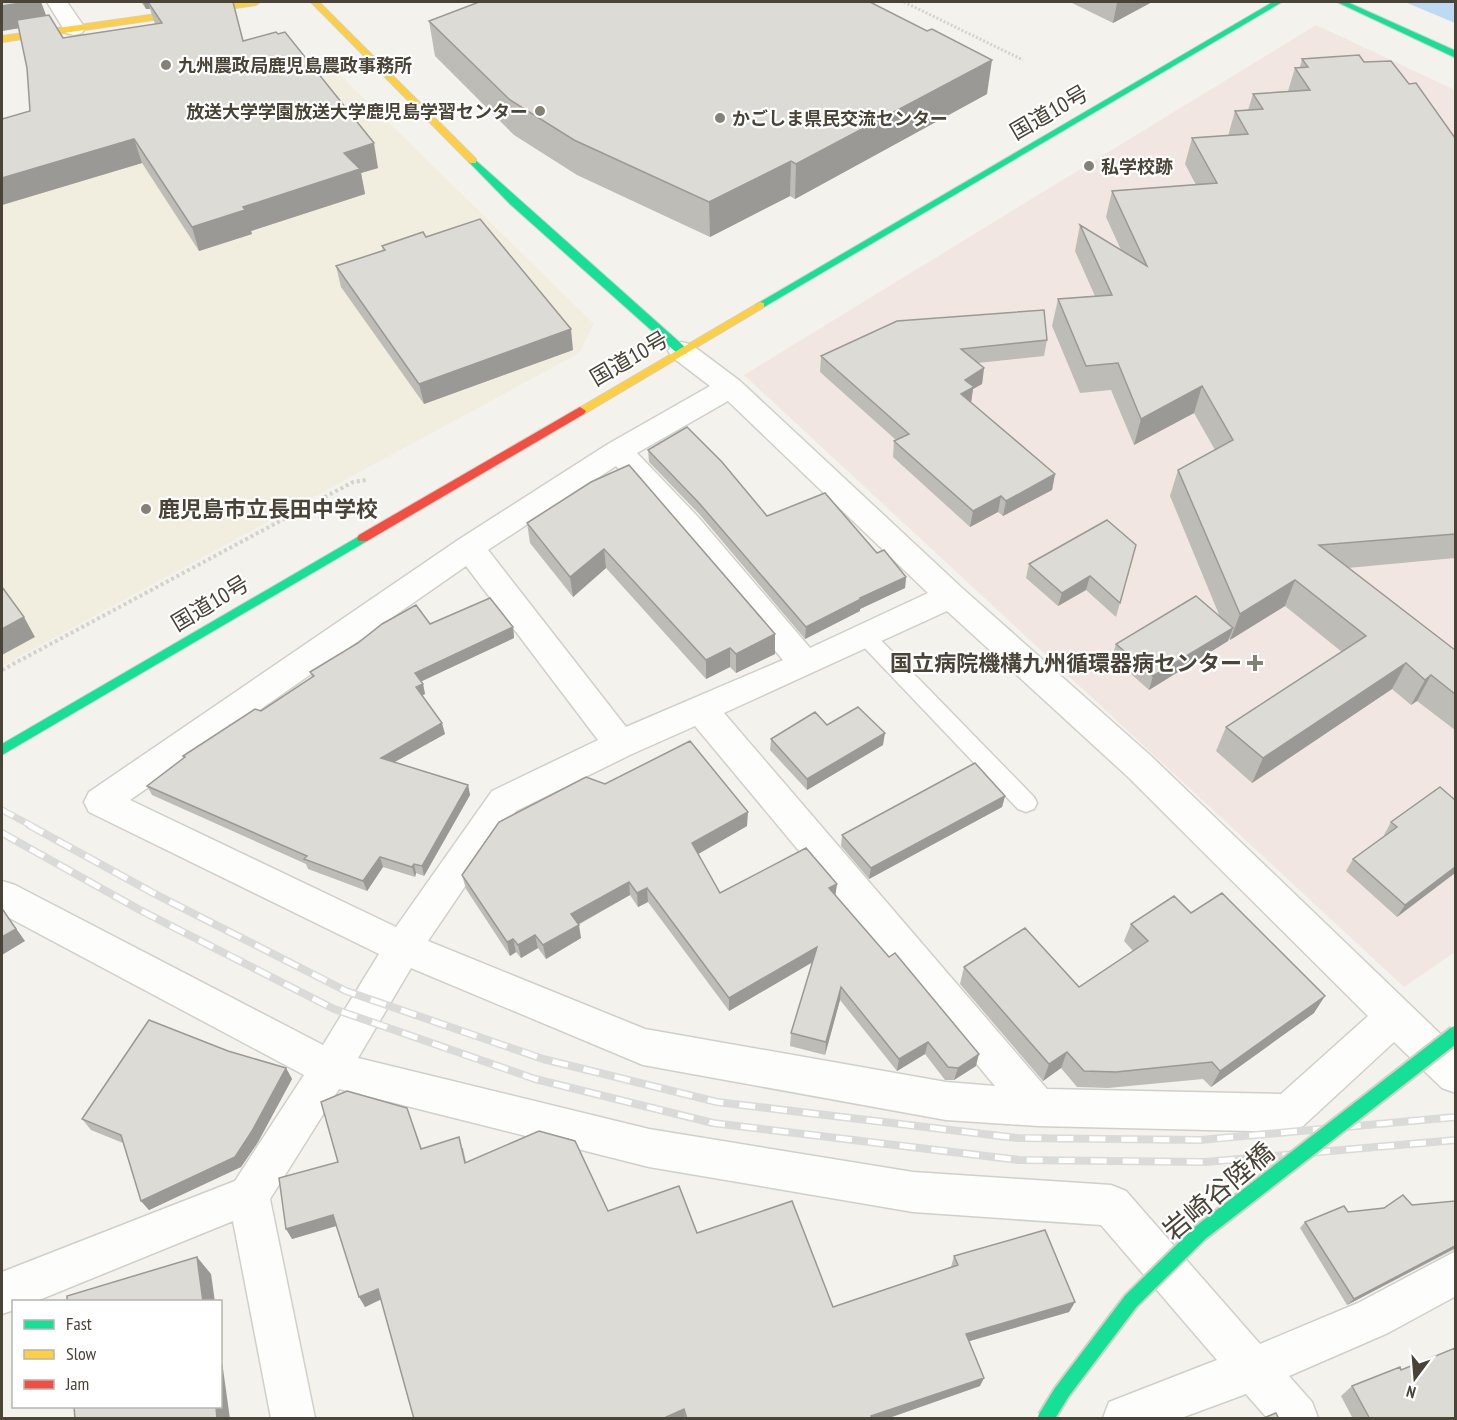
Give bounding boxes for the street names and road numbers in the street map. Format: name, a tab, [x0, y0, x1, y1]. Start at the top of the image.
street label: 国道10号	[1005, 78, 1093, 146]
street label: 国道10号	[585, 324, 673, 392]
street label: 国道10号	[166, 569, 254, 637]
street label: 岩崎谷陸橋	[1155, 1135, 1281, 1247]

